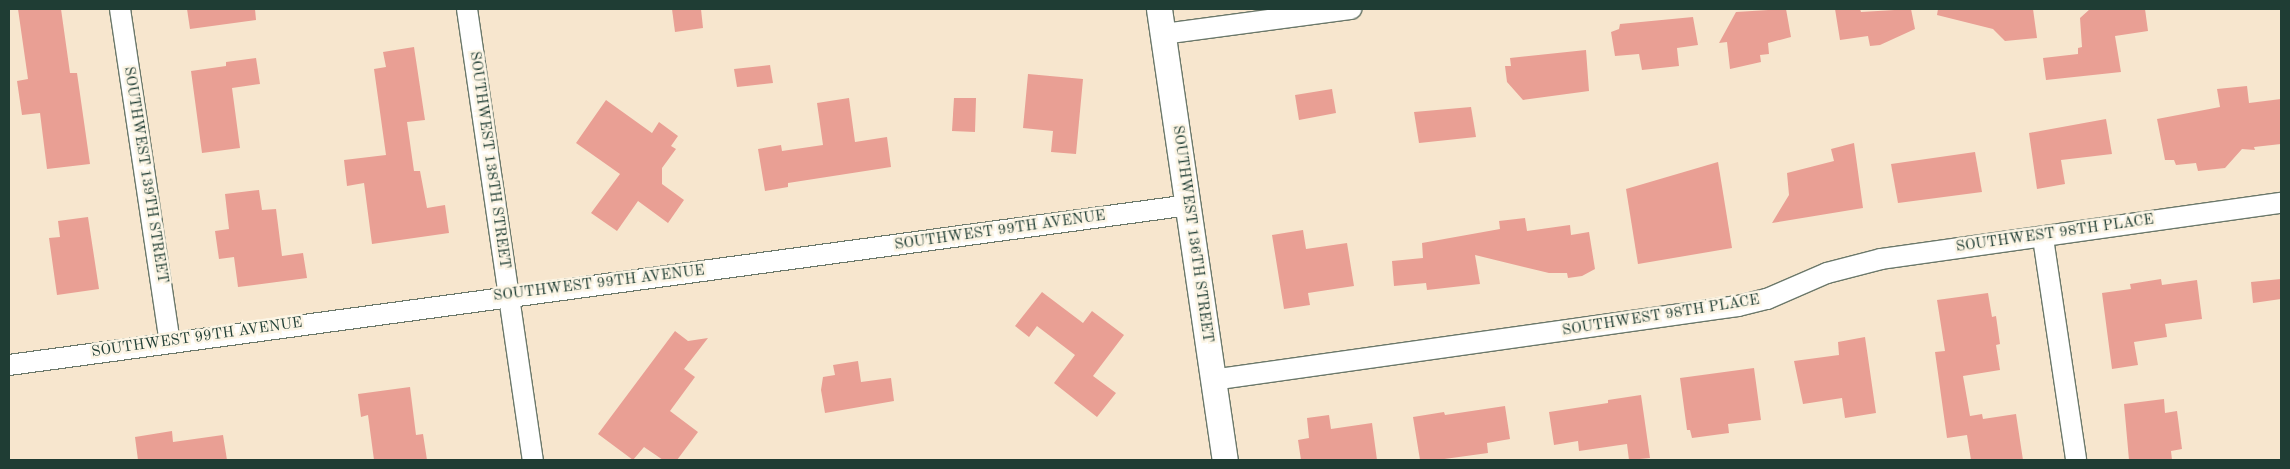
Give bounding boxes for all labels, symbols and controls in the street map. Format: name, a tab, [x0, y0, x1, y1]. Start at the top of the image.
street label: SOUTHWEST 138TH STREET	[465, 50, 513, 270]
street label: SOUTHWEST 139TH STREET	[119, 65, 171, 285]
street label: SOUTHWEST 136TH STREET	[1168, 124, 1216, 344]
street label: SOUTHWEST 99TH AVENUE	[893, 207, 1107, 255]
street label: SOUTHWEST 98TH PLACE	[1955, 211, 2155, 257]
street label: SOUTHWEST 99TH AVENUE	[492, 262, 706, 306]
street label: SOUTHWEST 98TH PLACE	[1561, 291, 1761, 341]
street label: SOUTHWEST 99TH AVENUE	[90, 314, 304, 362]

